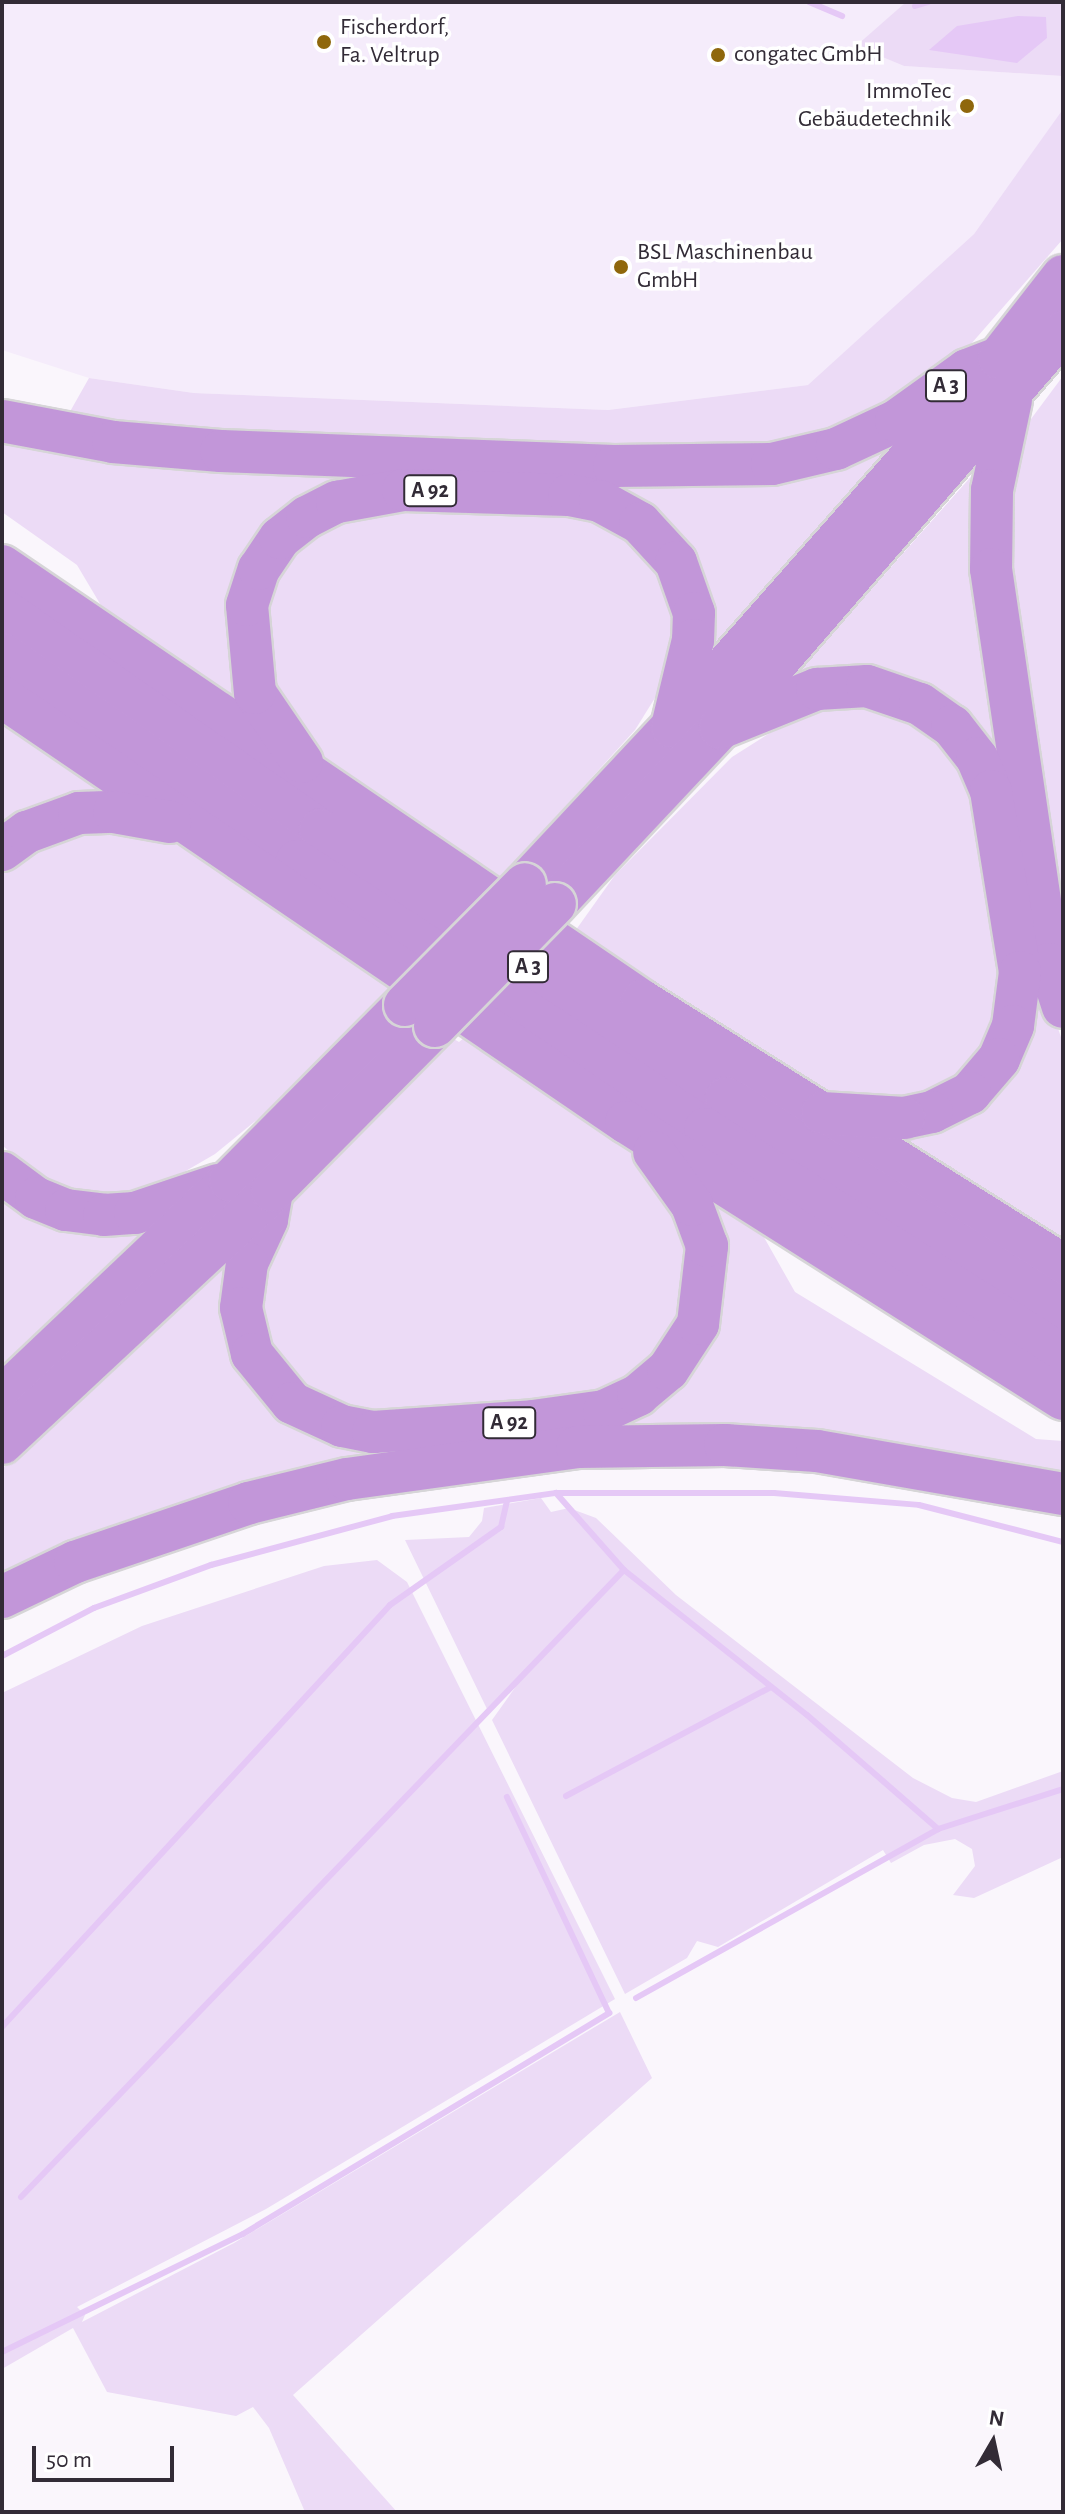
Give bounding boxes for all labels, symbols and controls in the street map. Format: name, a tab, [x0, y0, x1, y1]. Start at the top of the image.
place label: Fischerdorf, Fa. Veltrup	[340, 14, 449, 70]
marker: Fischerdorf, Fa. Veltrup	[315, 33, 333, 51]
place label: congatec GmbH	[734, 41, 883, 69]
marker: congatec GmbH	[709, 46, 727, 64]
place label: ImmoTec Gebäudetechnik	[798, 78, 951, 134]
marker: ImmoTec Gebäudetechnik	[958, 97, 976, 115]
place label: BSL Maschinenbau GmbH	[637, 239, 813, 295]
marker: BSL Maschinenbau GmbH	[612, 258, 630, 276]
road number: A 3	[924, 368, 968, 404]
road number: A 92	[402, 473, 458, 509]
road number: A 3	[506, 949, 550, 985]
road number: A 92	[481, 1405, 537, 1441]
north arrow	[953, 2402, 1033, 2482]
text: N	[987, 2406, 1006, 2430]
scale bar	[36, 2430, 178, 2480]
text: 50 m	[46, 2448, 92, 2472]

